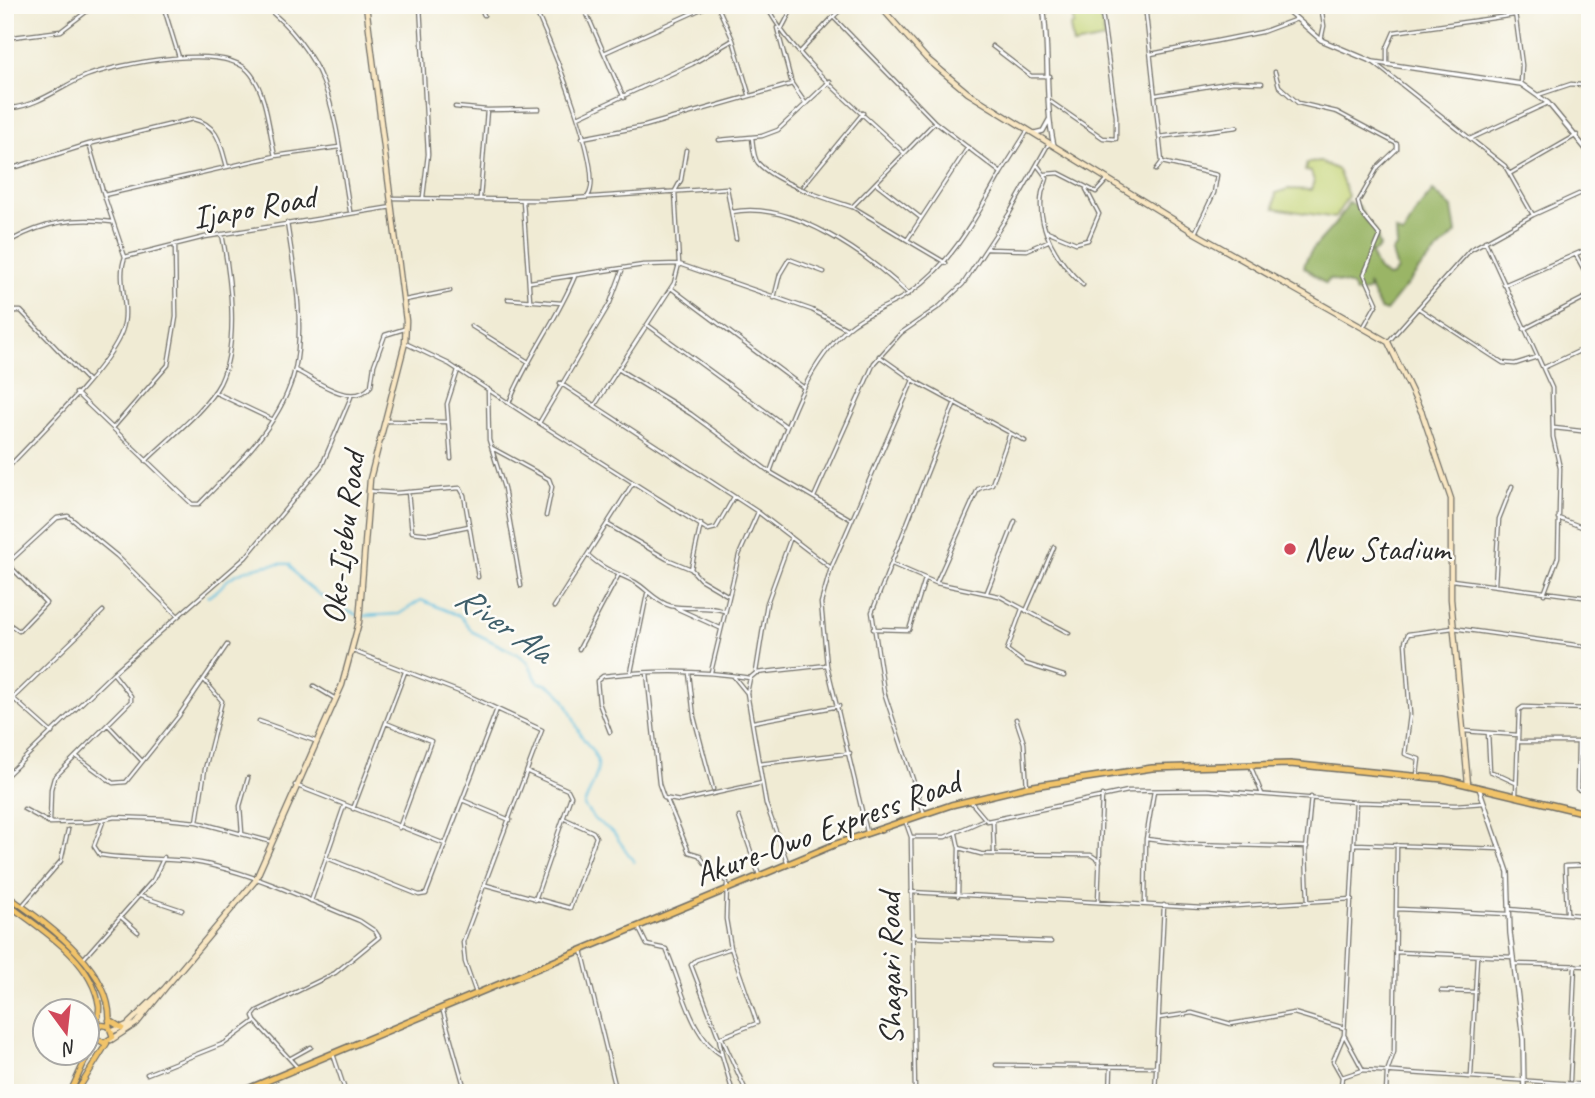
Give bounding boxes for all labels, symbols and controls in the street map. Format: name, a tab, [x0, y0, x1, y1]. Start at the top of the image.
street label: Ijapo Road	[189, 175, 324, 238]
street label: Oke-Ijebu Road	[312, 445, 375, 627]
place label: New Stadium	[1304, 528, 1452, 570]
marker: New Stadium	[1282, 541, 1298, 557]
water label: River Ala	[447, 575, 564, 675]
street label: Akure-Owo Express Road	[689, 759, 970, 895]
street label: Shagari Road	[868, 887, 912, 1046]
north arrow	[32, 996, 102, 1066]
text: N	[58, 1034, 79, 1061]

